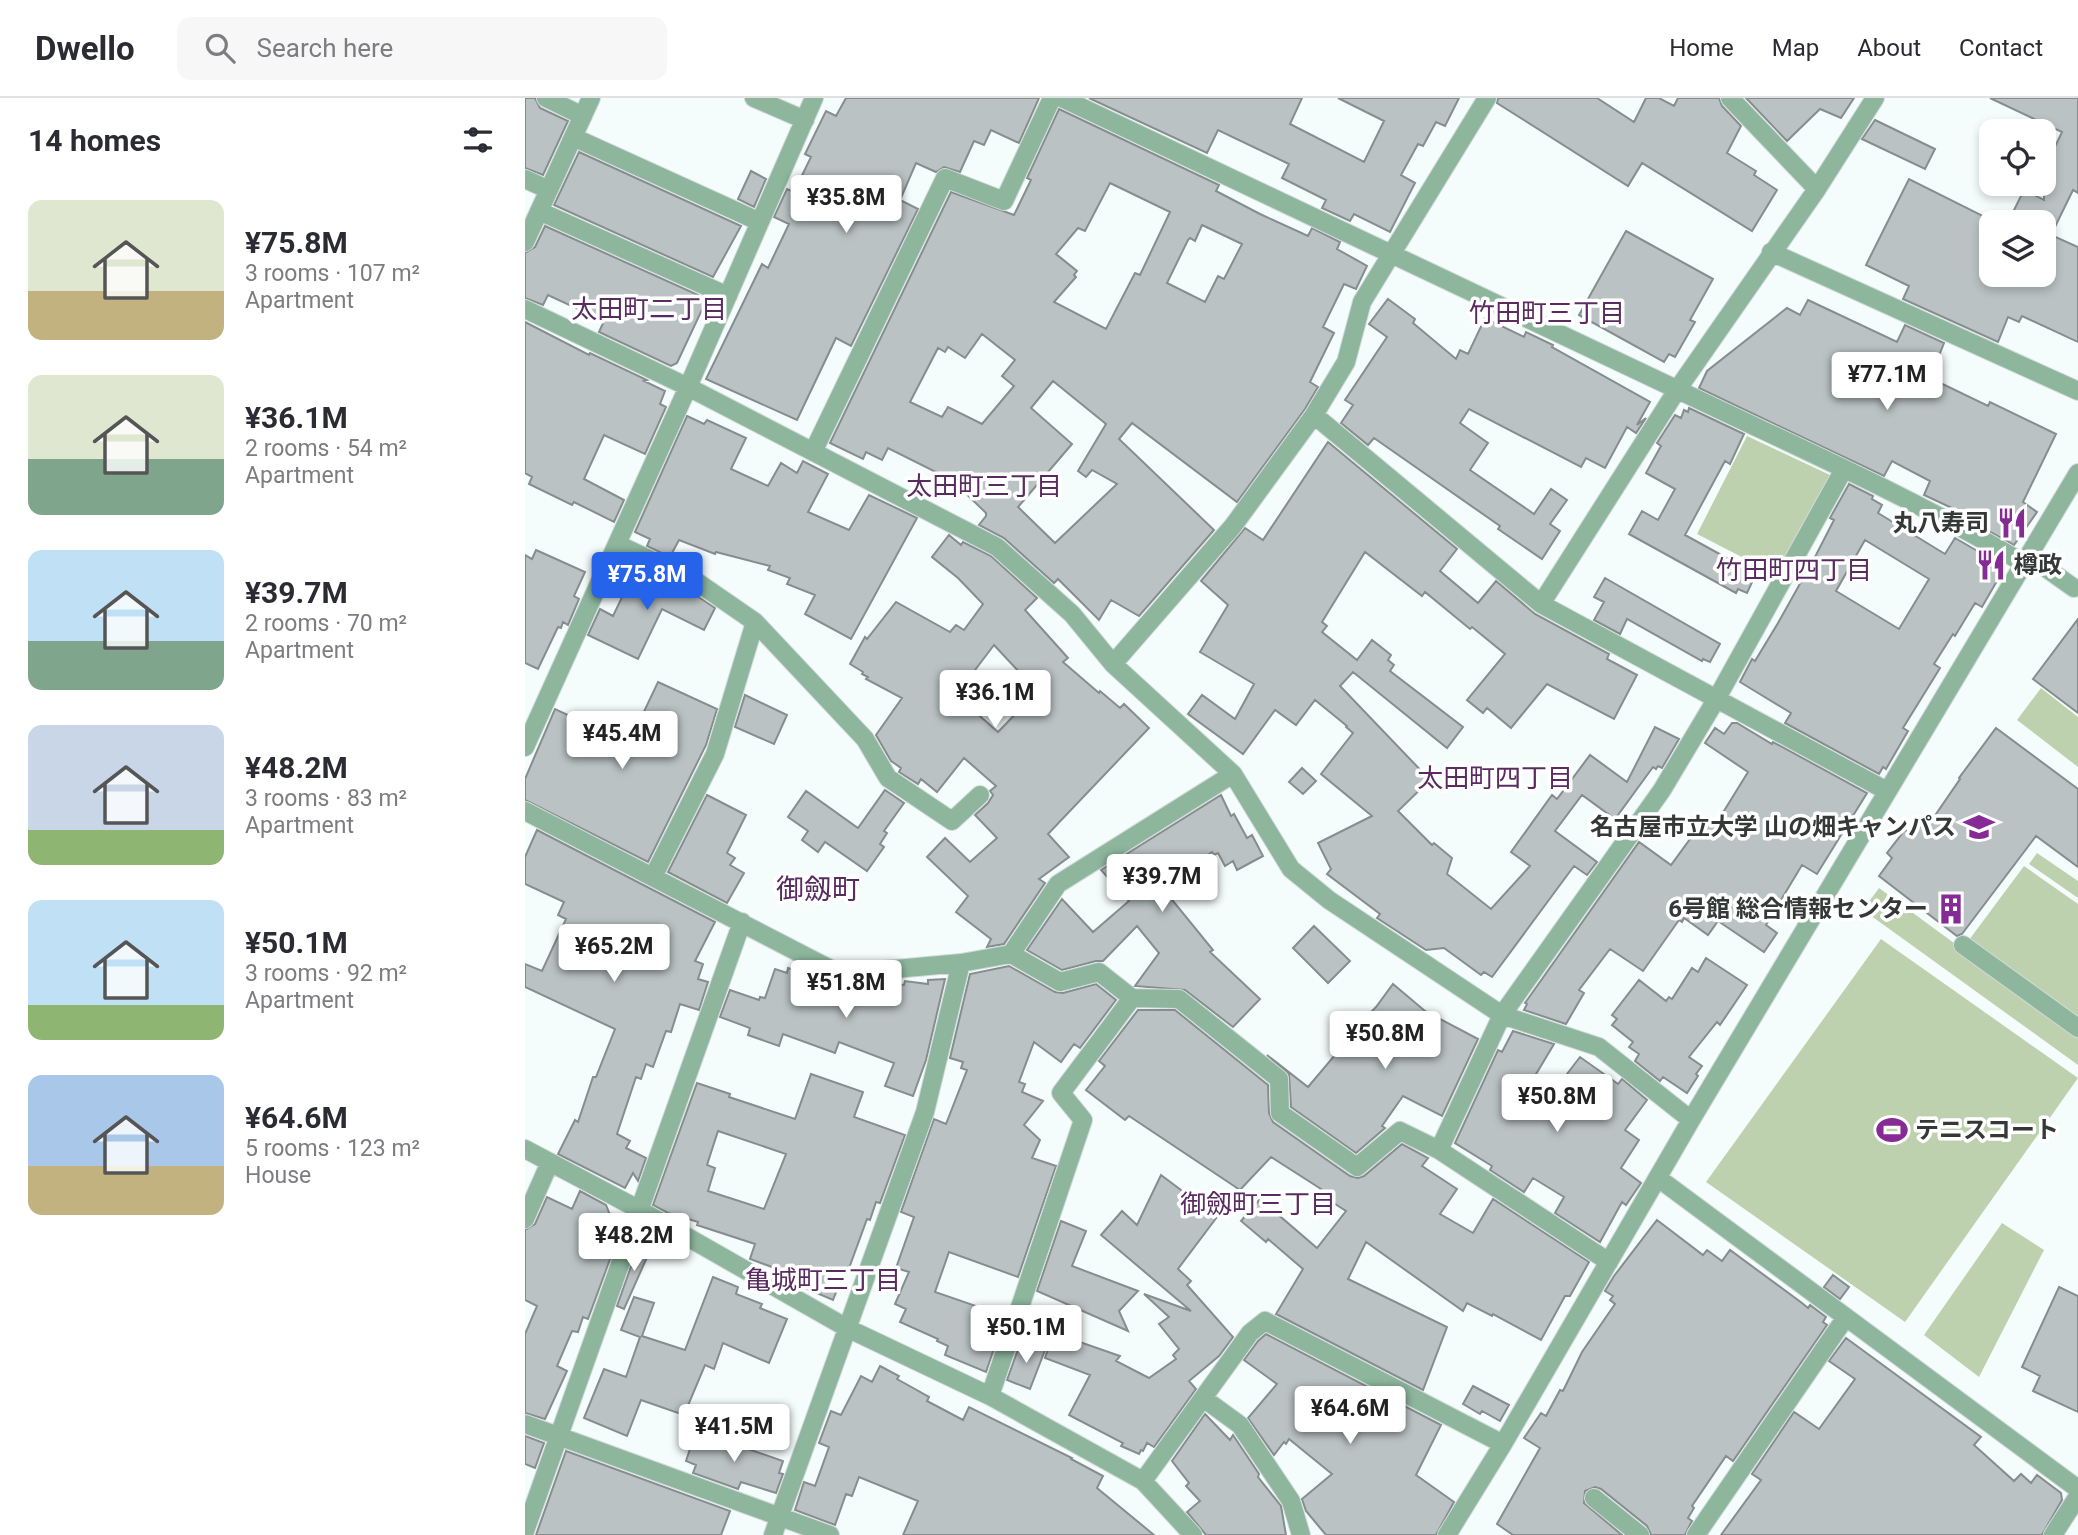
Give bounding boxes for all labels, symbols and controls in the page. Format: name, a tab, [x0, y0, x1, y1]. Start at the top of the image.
search box	[177, 17, 667, 80]
text: Dwello	[35, 29, 135, 68]
icon: search	[201, 29, 239, 67]
text: Search here	[257, 33, 393, 63]
text: Home	[1669, 34, 1734, 62]
text: Map	[1772, 34, 1819, 62]
text: About	[1857, 34, 1921, 62]
text: Contact	[1959, 34, 2043, 62]
map controls	[1979, 119, 2056, 287]
button: locate	[1979, 119, 2056, 196]
icon: filters	[459, 121, 497, 159]
text: 14 homes	[28, 123, 161, 158]
pin: ¥35.8M	[789, 176, 903, 235]
text: ¥35.8M	[807, 184, 885, 211]
button: layers	[1979, 210, 2056, 287]
text: ¥75.8M	[245, 225, 348, 260]
icon: home	[84, 228, 168, 312]
text: 3 rooms · 107 m²	[245, 260, 420, 287]
text: Apartment	[245, 287, 354, 314]
district label: 太田町二丁目	[571, 294, 727, 324]
district label: 竹田町三丁目	[1469, 298, 1625, 328]
pin: ¥77.1M	[1830, 352, 1944, 412]
text: ¥77.1M	[1848, 361, 1926, 388]
text: ¥36.1M	[245, 400, 348, 435]
icon: home	[84, 403, 168, 487]
text: 2 rooms · 54 m²	[245, 435, 407, 462]
text: Apartment	[245, 462, 354, 489]
district label: 太田町三丁目	[906, 471, 1062, 501]
restaurant icon: 丸八寿司	[1995, 506, 2029, 540]
place label: 丸八寿司	[1893, 509, 1989, 537]
restaurant icon: 樽政	[1974, 548, 2008, 582]
place label: 樽政	[2014, 551, 2062, 579]
pin: ¥75.8M	[590, 552, 704, 612]
district label: 竹田町四丁目	[1716, 555, 1872, 585]
text: ¥75.8M	[608, 561, 686, 588]
text: ¥39.7M	[245, 575, 348, 610]
icon: home	[84, 578, 168, 662]
text: 2 rooms · 70 m²	[245, 610, 407, 637]
text: Apartment	[245, 637, 354, 664]
pin: ¥36.1M	[938, 670, 1052, 730]
text: ¥36.1M	[956, 679, 1034, 706]
pin: ¥45.4M	[565, 712, 679, 771]
text: ¥45.4M	[583, 720, 661, 747]
text: ¥48.2M	[245, 750, 348, 785]
icon: home	[84, 753, 168, 837]
district label: 太田町四丁目	[1417, 763, 1573, 793]
text: 3 rooms · 83 m²	[245, 785, 407, 812]
school or university icon: 名古屋市立大学 山の畑キャンパス	[1962, 810, 1996, 844]
text: Apartment	[245, 812, 354, 839]
place label: 名古屋市立大学 山の畑キャンパス	[1590, 813, 1956, 841]
pin: ¥39.7M	[1105, 854, 1219, 914]
text: ¥39.7M	[1123, 863, 1201, 890]
district label: 御劔町	[776, 873, 860, 906]
building icon: 6号館 総合情報センター	[1934, 892, 1968, 926]
place label: 6号館 総合情報センター	[1668, 895, 1928, 923]
pin: ¥65.2M	[557, 924, 671, 984]
text: ¥50.1M	[245, 925, 348, 960]
icon: home	[84, 928, 168, 1012]
text: ¥65.2M	[575, 933, 653, 960]
text: 3 rooms · 92 m²	[245, 960, 407, 987]
pin: ¥51.8M	[789, 960, 903, 1020]
text: ¥51.8M	[807, 969, 885, 996]
text: Apartment	[245, 987, 354, 1014]
pin: ¥50.8M	[1328, 1012, 1442, 1071]
text: ¥50.8M	[1346, 1020, 1424, 1047]
pin: ¥50.8M	[1500, 1074, 1614, 1134]
text: ¥50.8M	[1518, 1083, 1596, 1110]
text: ¥64.6M	[245, 1100, 348, 1135]
icon: home	[84, 1103, 168, 1187]
sports icon: テニスコート	[1875, 1113, 1909, 1147]
place label: テニスコート	[1915, 1116, 2059, 1144]
text: 5 rooms · 123 m²	[245, 1135, 420, 1162]
text: House	[245, 1162, 311, 1189]
district label: 御劔町三丁目	[1180, 1189, 1336, 1219]
pin: ¥48.2M	[577, 1214, 691, 1273]
text: ¥48.2M	[595, 1222, 673, 1249]
district label: 亀城町三丁目	[745, 1265, 901, 1295]
pin: ¥50.1M	[969, 1306, 1083, 1365]
text: ¥50.1M	[987, 1314, 1065, 1341]
pin: ¥64.6M	[1293, 1386, 1407, 1446]
text: ¥64.6M	[1311, 1395, 1389, 1422]
pin: ¥41.5M	[677, 1404, 791, 1464]
text: ¥41.5M	[695, 1413, 773, 1440]

